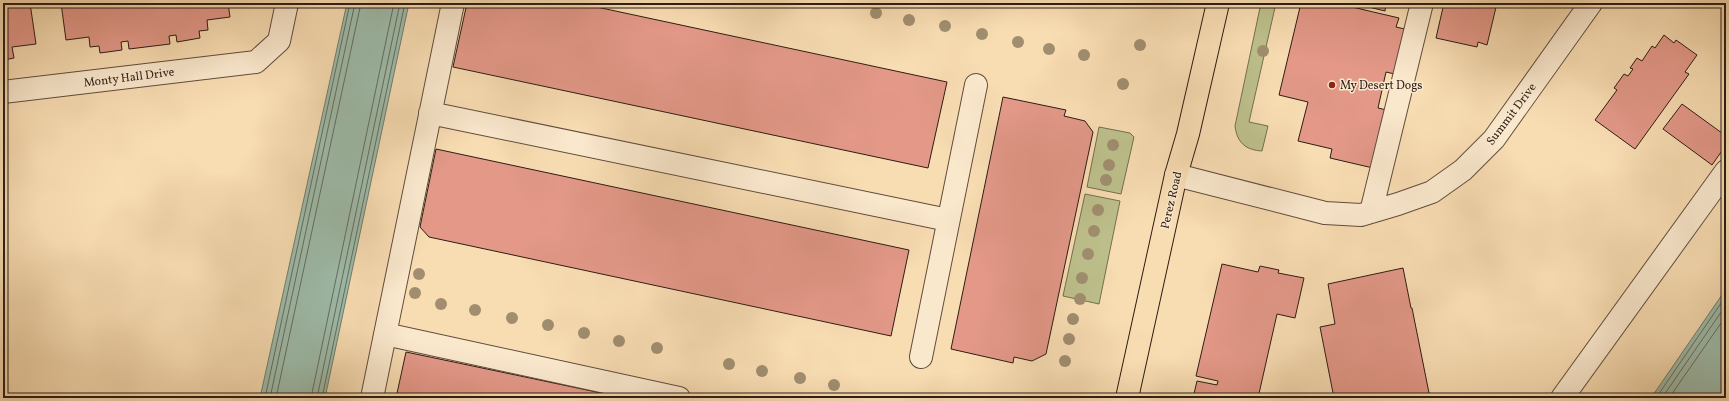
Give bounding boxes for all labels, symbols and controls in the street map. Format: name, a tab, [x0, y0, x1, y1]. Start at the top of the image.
street label: Monty Hall Drive	[83, 64, 176, 91]
place label: My Desert Dogs	[1340, 78, 1422, 94]
marker: My Desert Dogs	[1327, 80, 1337, 90]
street label: Summit Drive	[1483, 80, 1541, 149]
street label: Perez Road	[1158, 170, 1186, 231]

